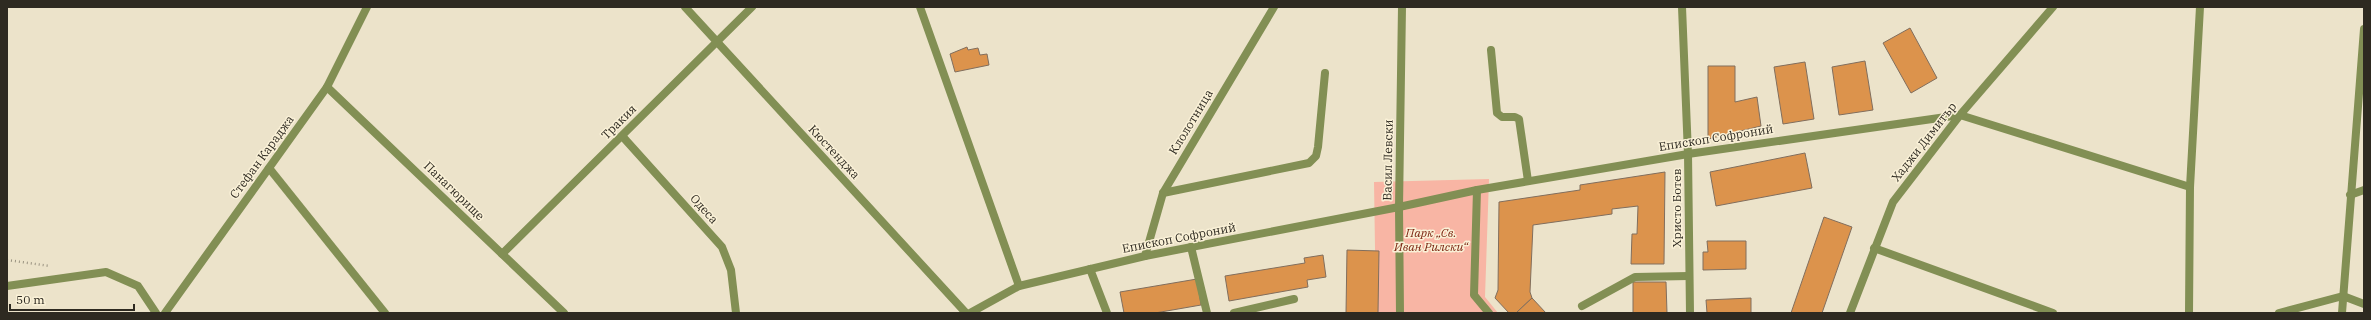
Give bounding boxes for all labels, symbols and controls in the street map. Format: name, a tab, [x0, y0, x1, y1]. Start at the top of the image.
street label: Клолотница	[1165, 86, 1216, 157]
street label: Хаджи Димитър	[1888, 99, 1959, 184]
street label: Тракия	[598, 101, 639, 142]
street label: Стефан Караджа	[226, 112, 297, 201]
street label: Васил Левски	[1379, 119, 1396, 201]
street label: Кюстенджа	[806, 121, 864, 182]
street label: Епископ Софроний	[1658, 121, 1774, 154]
street label: Панагюрище	[421, 158, 488, 223]
street label: Христо Ботев	[1669, 168, 1684, 247]
street label: Одеса	[687, 191, 722, 227]
street label: Епископ Софроний	[1121, 219, 1237, 256]
park label: Парк „Св. Иван Рилски“	[1393, 225, 1470, 254]
scale bar	[10, 286, 134, 312]
text: 50 m	[16, 292, 45, 307]

